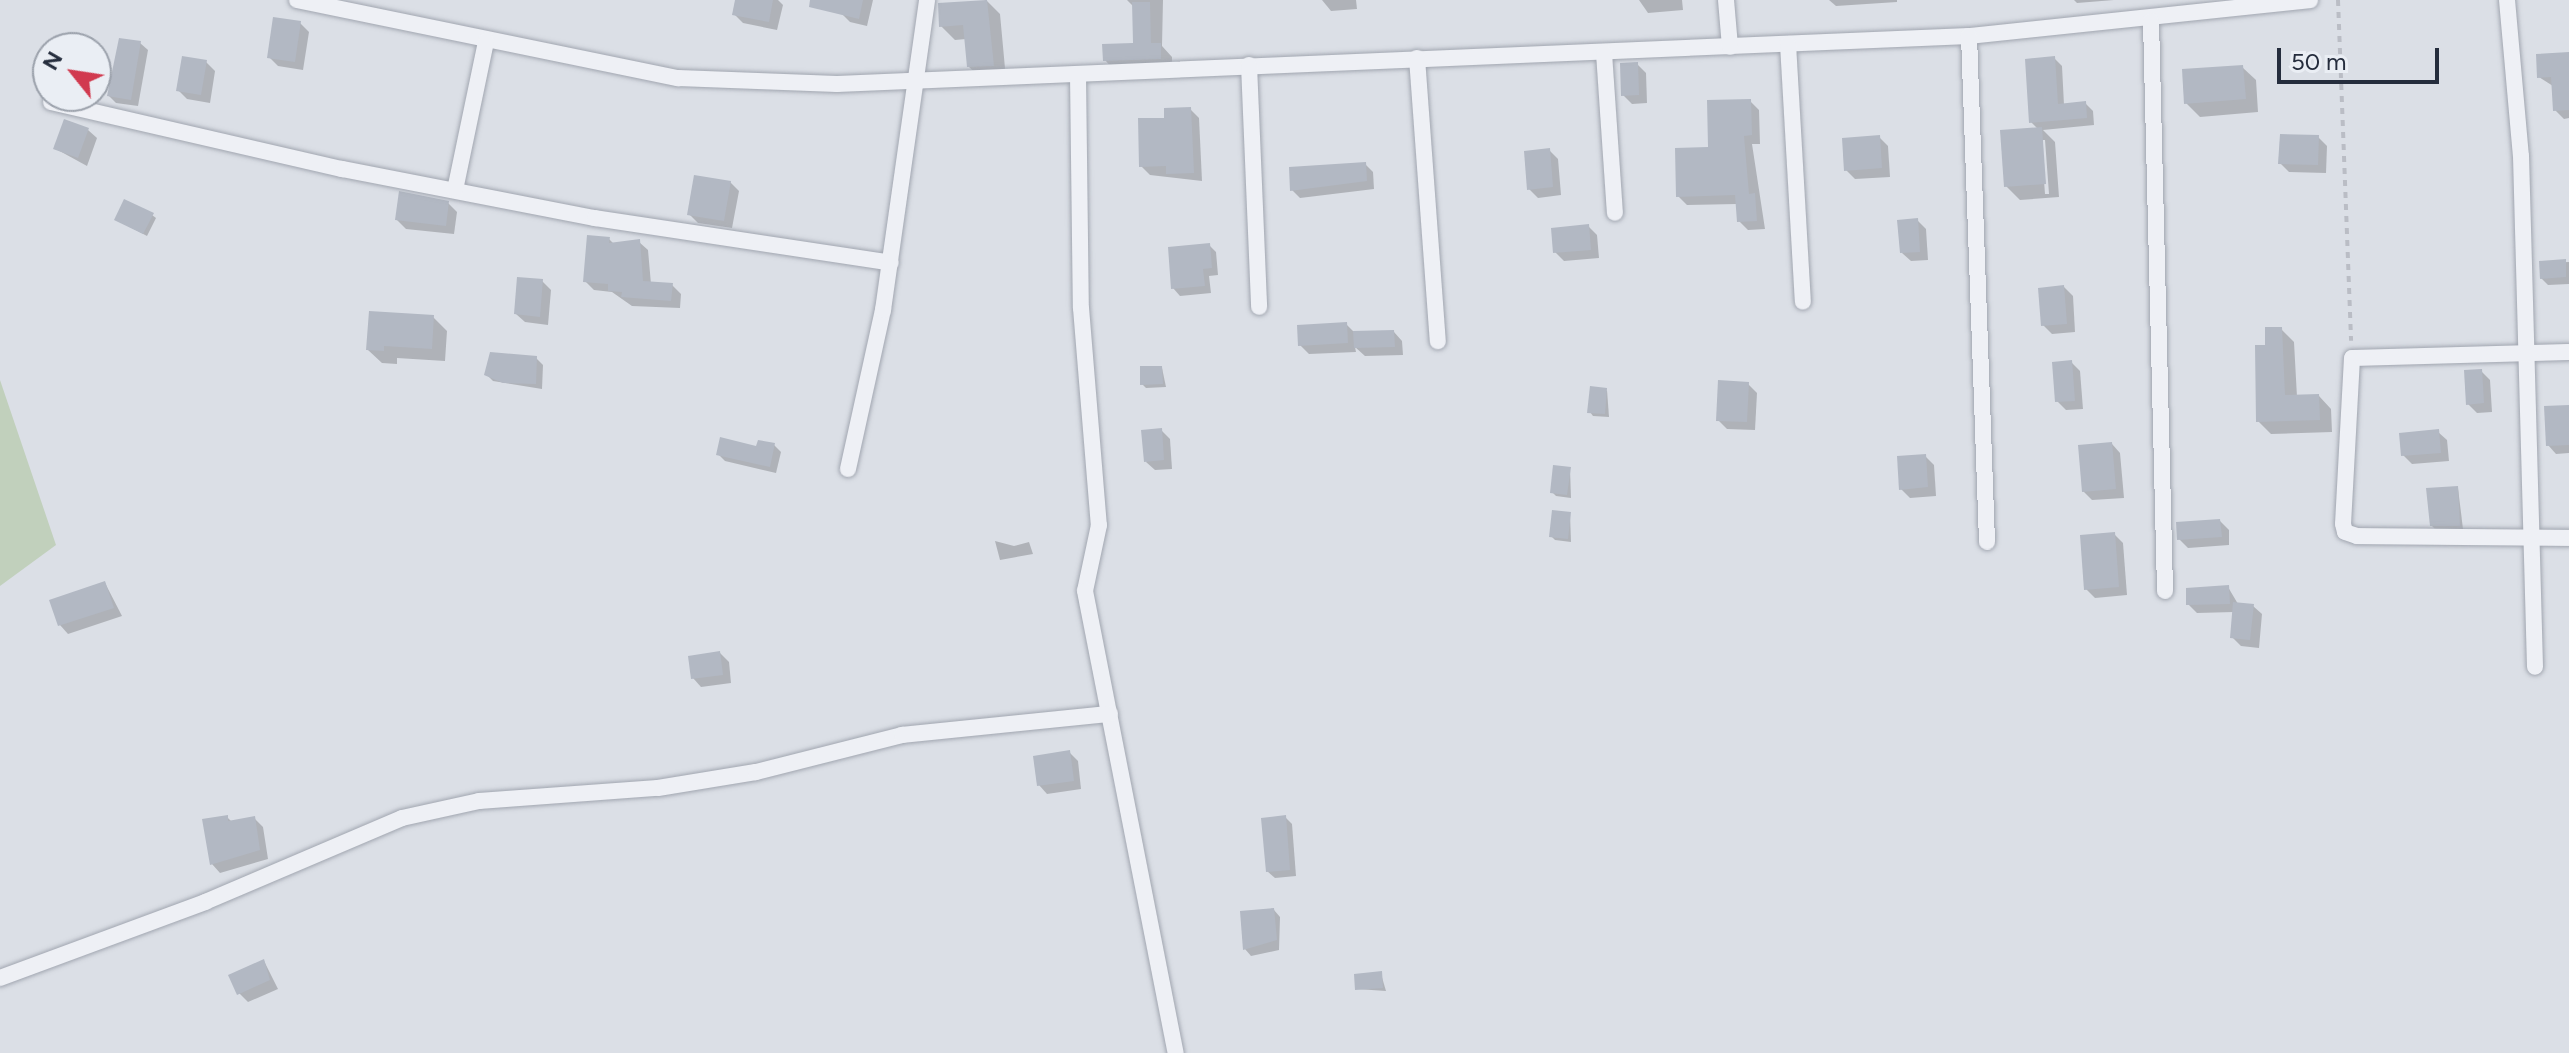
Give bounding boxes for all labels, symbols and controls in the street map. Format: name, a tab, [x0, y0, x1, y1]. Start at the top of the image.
north arrow	[32, 32, 112, 112]
scale bar	[2281, 32, 2443, 82]
text: N	[37, 47, 68, 75]
text: 50 m	[2291, 47, 2347, 76]

